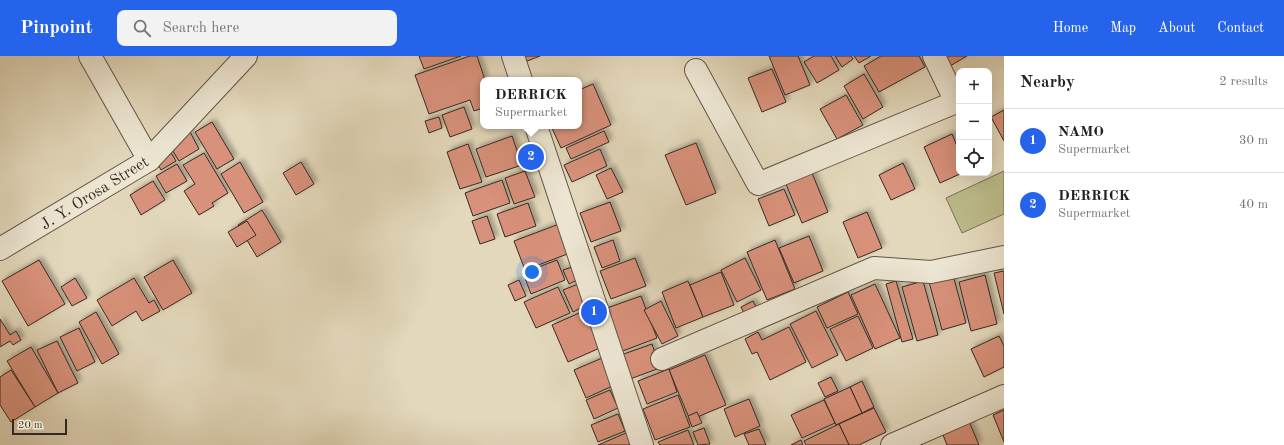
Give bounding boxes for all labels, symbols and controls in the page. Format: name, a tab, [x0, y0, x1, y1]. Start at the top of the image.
search box	[117, 10, 397, 46]
icon: search	[131, 17, 153, 39]
text: Pinpoint	[20, 19, 93, 38]
text: Search here	[163, 21, 239, 36]
text: Home	[1053, 21, 1088, 35]
text: Map	[1110, 21, 1136, 35]
text: About	[1158, 21, 1195, 35]
text: Contact	[1217, 21, 1264, 35]
map controls	[956, 68, 992, 176]
button: +	[956, 68, 992, 104]
text: Nearby	[1020, 74, 1075, 91]
text: 2 results	[1219, 75, 1268, 88]
popup	[480, 77, 582, 129]
text: DERRICK	[495, 88, 567, 103]
button: −	[956, 104, 992, 140]
text: Supermarket	[495, 106, 567, 119]
text: NAMO	[1058, 125, 1104, 140]
text: 1	[1029, 134, 1037, 147]
text: 30 m	[1239, 134, 1268, 147]
button: locate	[956, 140, 992, 176]
pin: 2	[518, 142, 544, 172]
text: Supermarket	[1058, 143, 1130, 156]
street label: J. Y. Orosa Street	[38, 154, 152, 233]
text: DERRICK	[1058, 189, 1130, 204]
text: 2	[1029, 198, 1037, 211]
text: 40 m	[1239, 198, 1268, 211]
text: Supermarket	[1058, 207, 1130, 220]
your location	[522, 262, 542, 282]
pin: 1	[581, 297, 607, 327]
scale bar	[12, 417, 67, 436]
text: 20 m	[18, 420, 43, 431]

